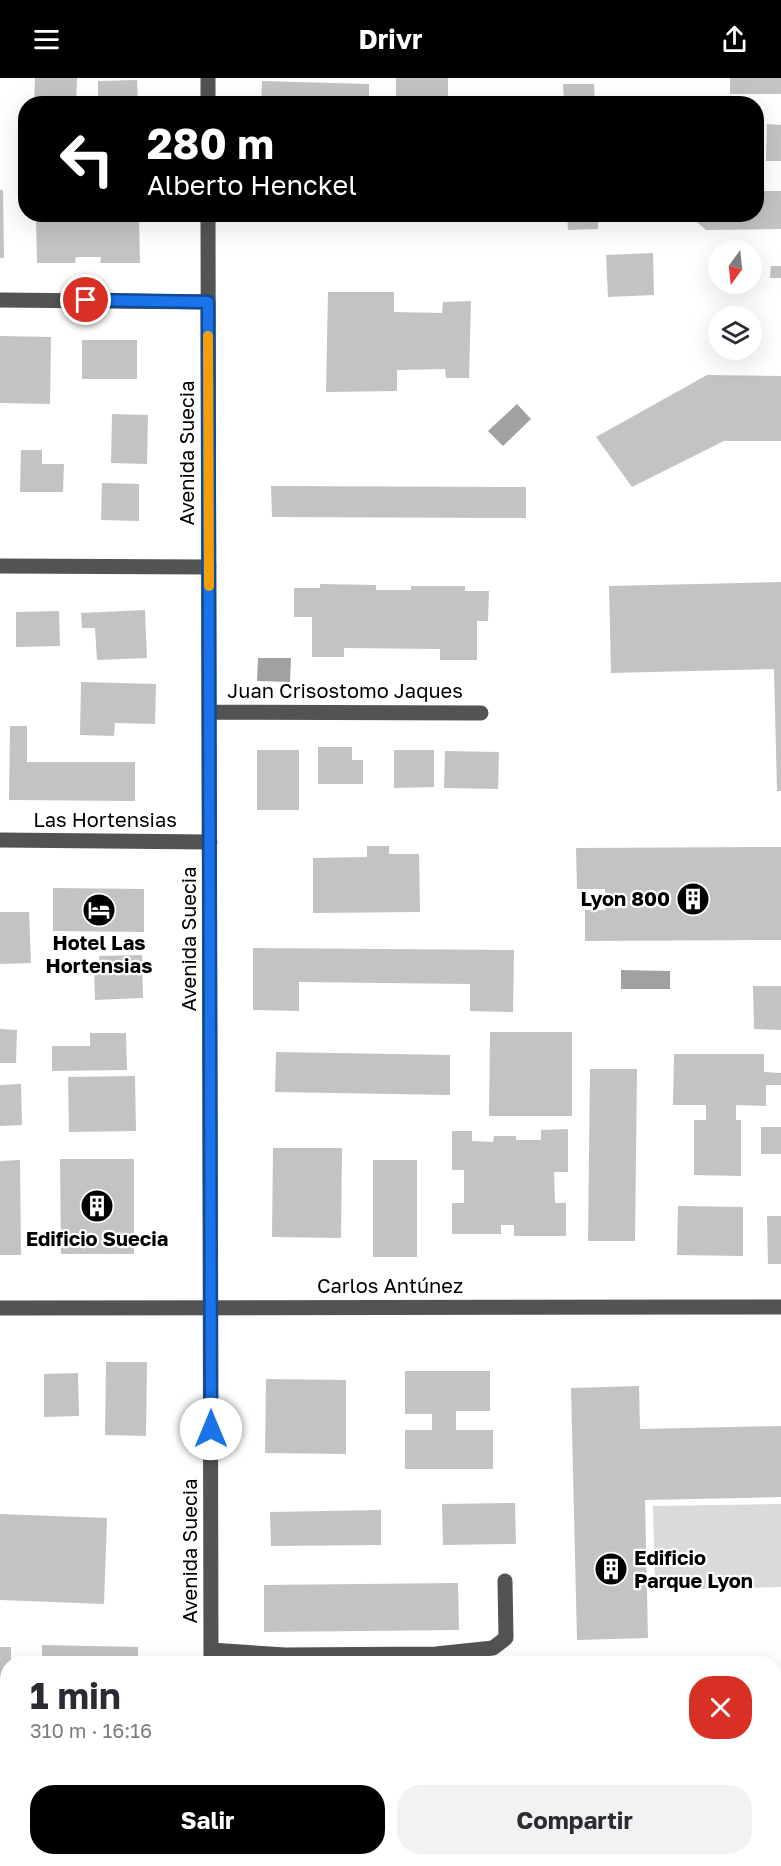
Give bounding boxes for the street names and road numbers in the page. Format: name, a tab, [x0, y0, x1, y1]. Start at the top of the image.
street label: Avenida Suecia	[174, 381, 198, 525]
street label: Juan Crisostomo Jaques	[227, 678, 463, 702]
street label: Las Hortensias	[33, 807, 177, 831]
street label: Avenida Suecia	[176, 867, 200, 1011]
street label: Carlos Antúnez	[317, 1273, 463, 1297]
street label: Avenida Suecia	[177, 1479, 201, 1623]

